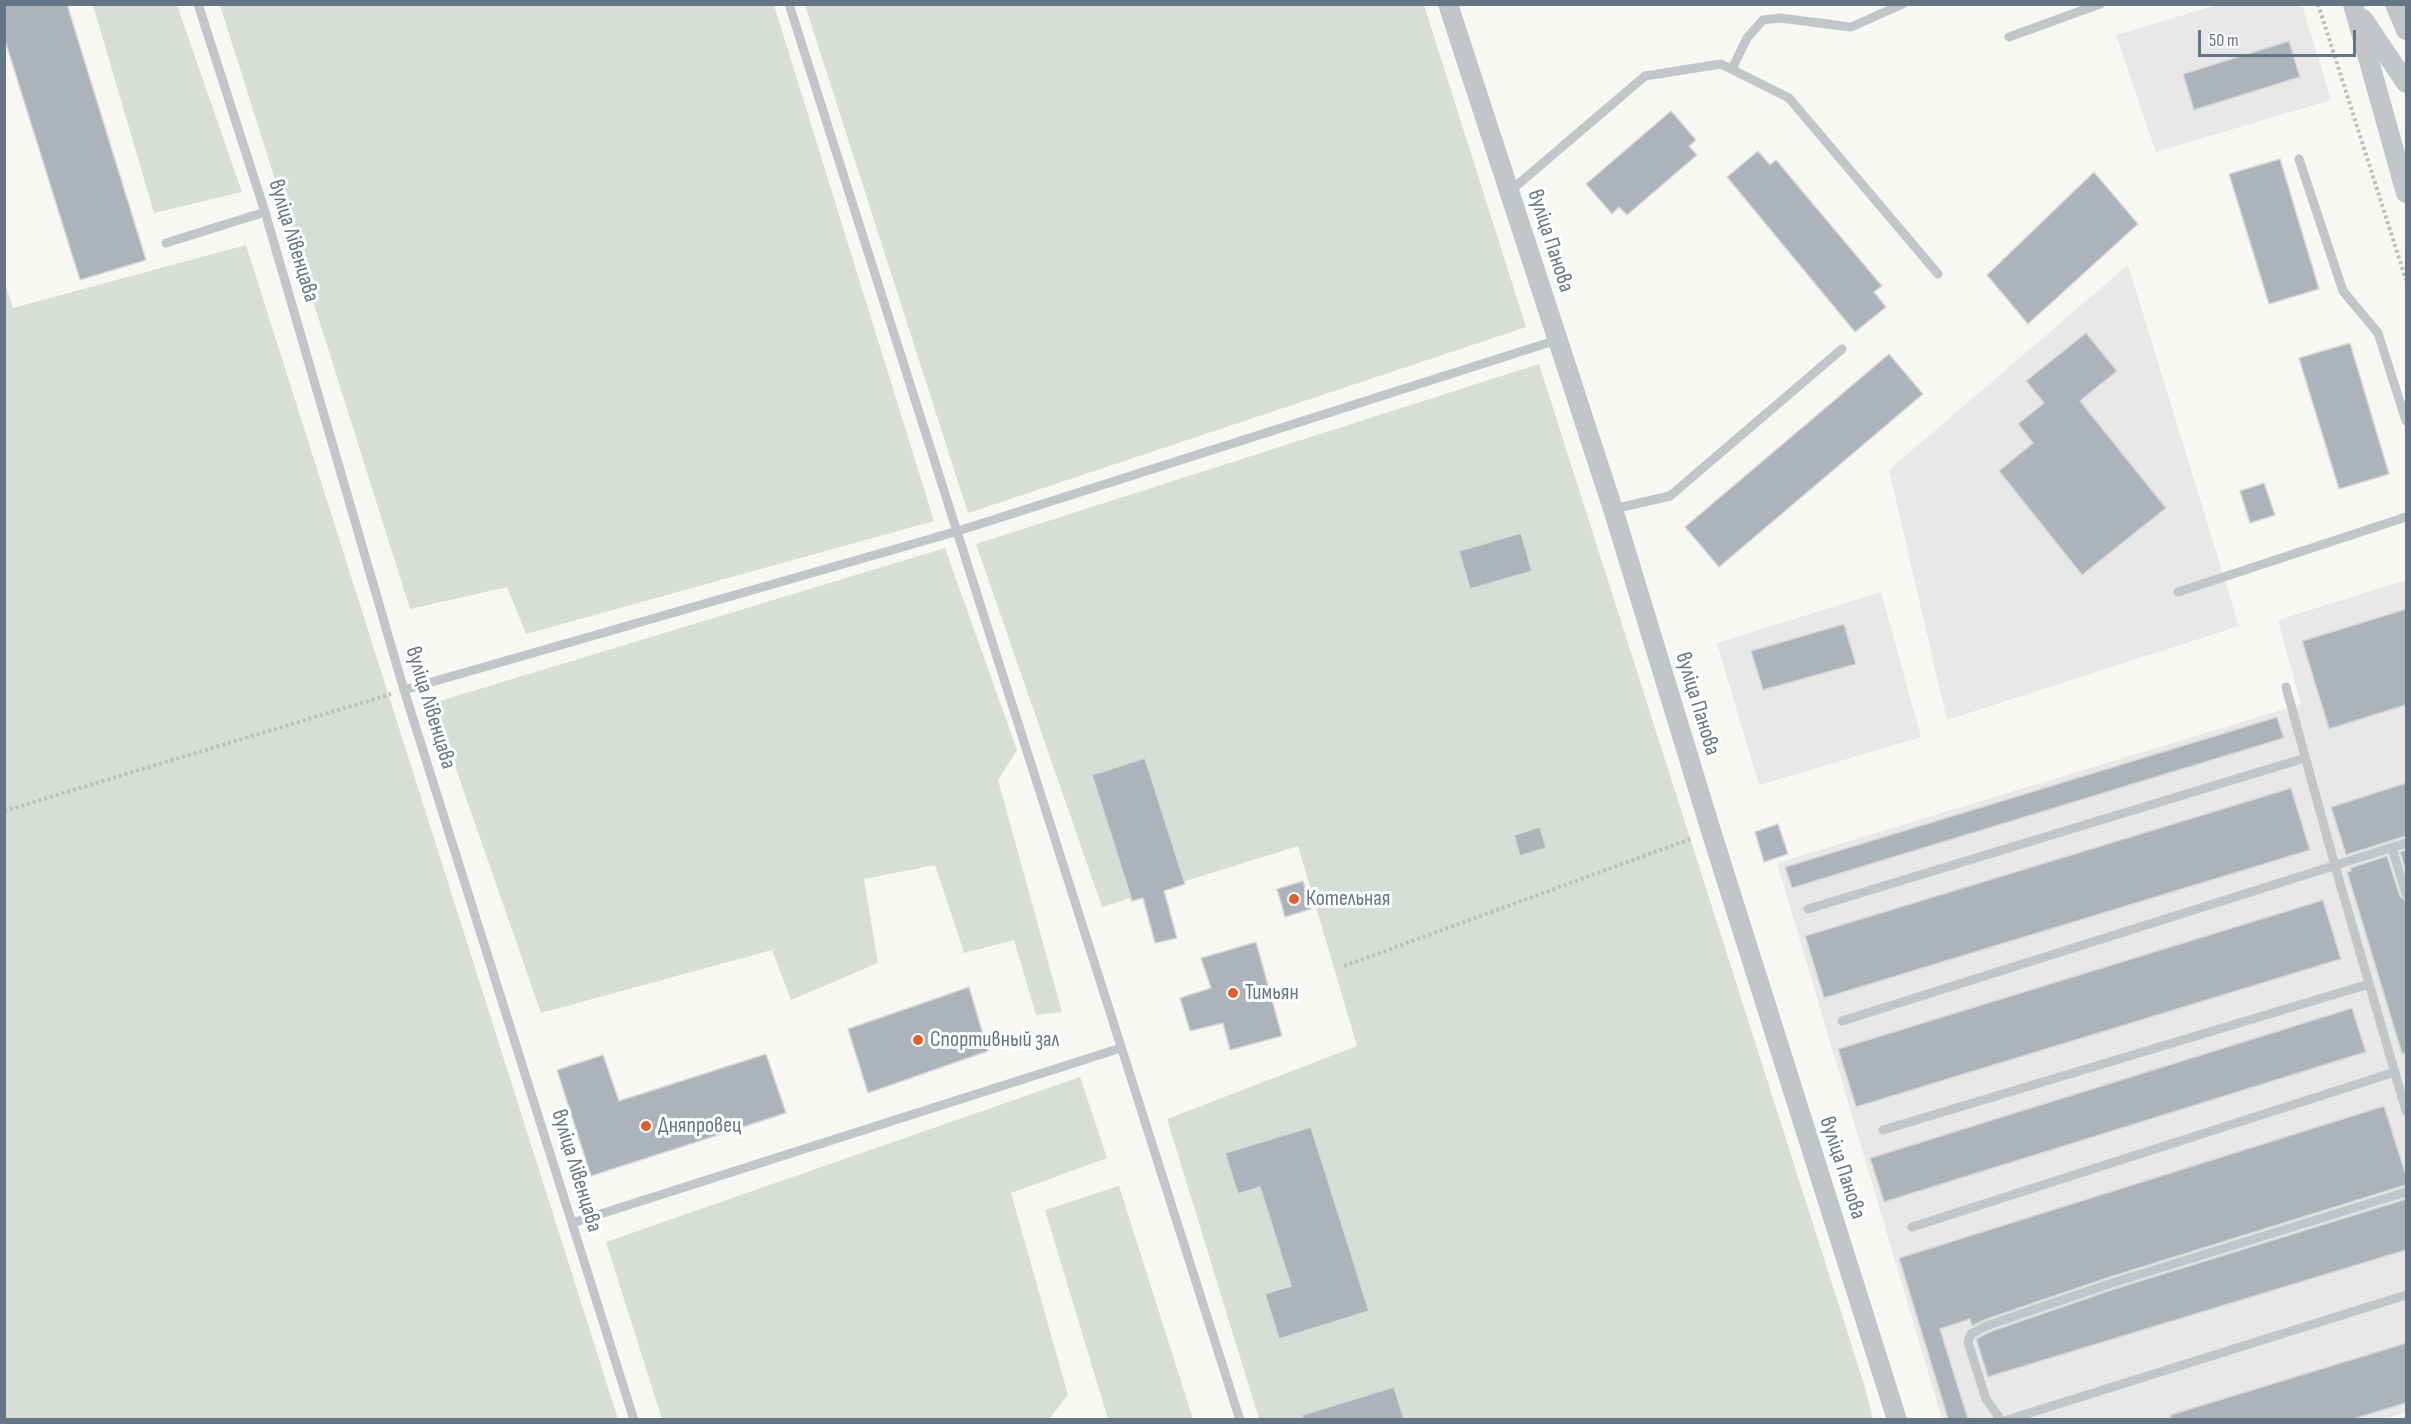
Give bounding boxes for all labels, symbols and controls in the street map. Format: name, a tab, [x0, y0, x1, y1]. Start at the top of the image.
scale bar	[2201, 18, 2358, 56]
text: 50 m	[2209, 30, 2239, 51]
street label: вуліца Лівенцава	[262, 177, 324, 305]
street label: вуліца Панова	[1521, 186, 1579, 296]
street label: вуліца Лівенцава	[399, 644, 461, 772]
street label: вуліца Панова	[1669, 649, 1725, 759]
place label: Котельная	[1306, 886, 1390, 912]
marker: Котельная	[1287, 892, 1301, 906]
place label: Тимьян	[1245, 980, 1299, 1006]
marker: Тимьян	[1226, 986, 1240, 1000]
place label: Спортивный зал	[930, 1027, 1059, 1053]
marker: Спортивный зал	[911, 1033, 925, 1047]
street label: вуліца Лівенцава	[545, 1107, 607, 1235]
place label: Дняпровец	[658, 1113, 741, 1139]
street label: вуліца Панова	[1813, 1113, 1871, 1223]
marker: Дняпровец	[639, 1119, 653, 1133]

